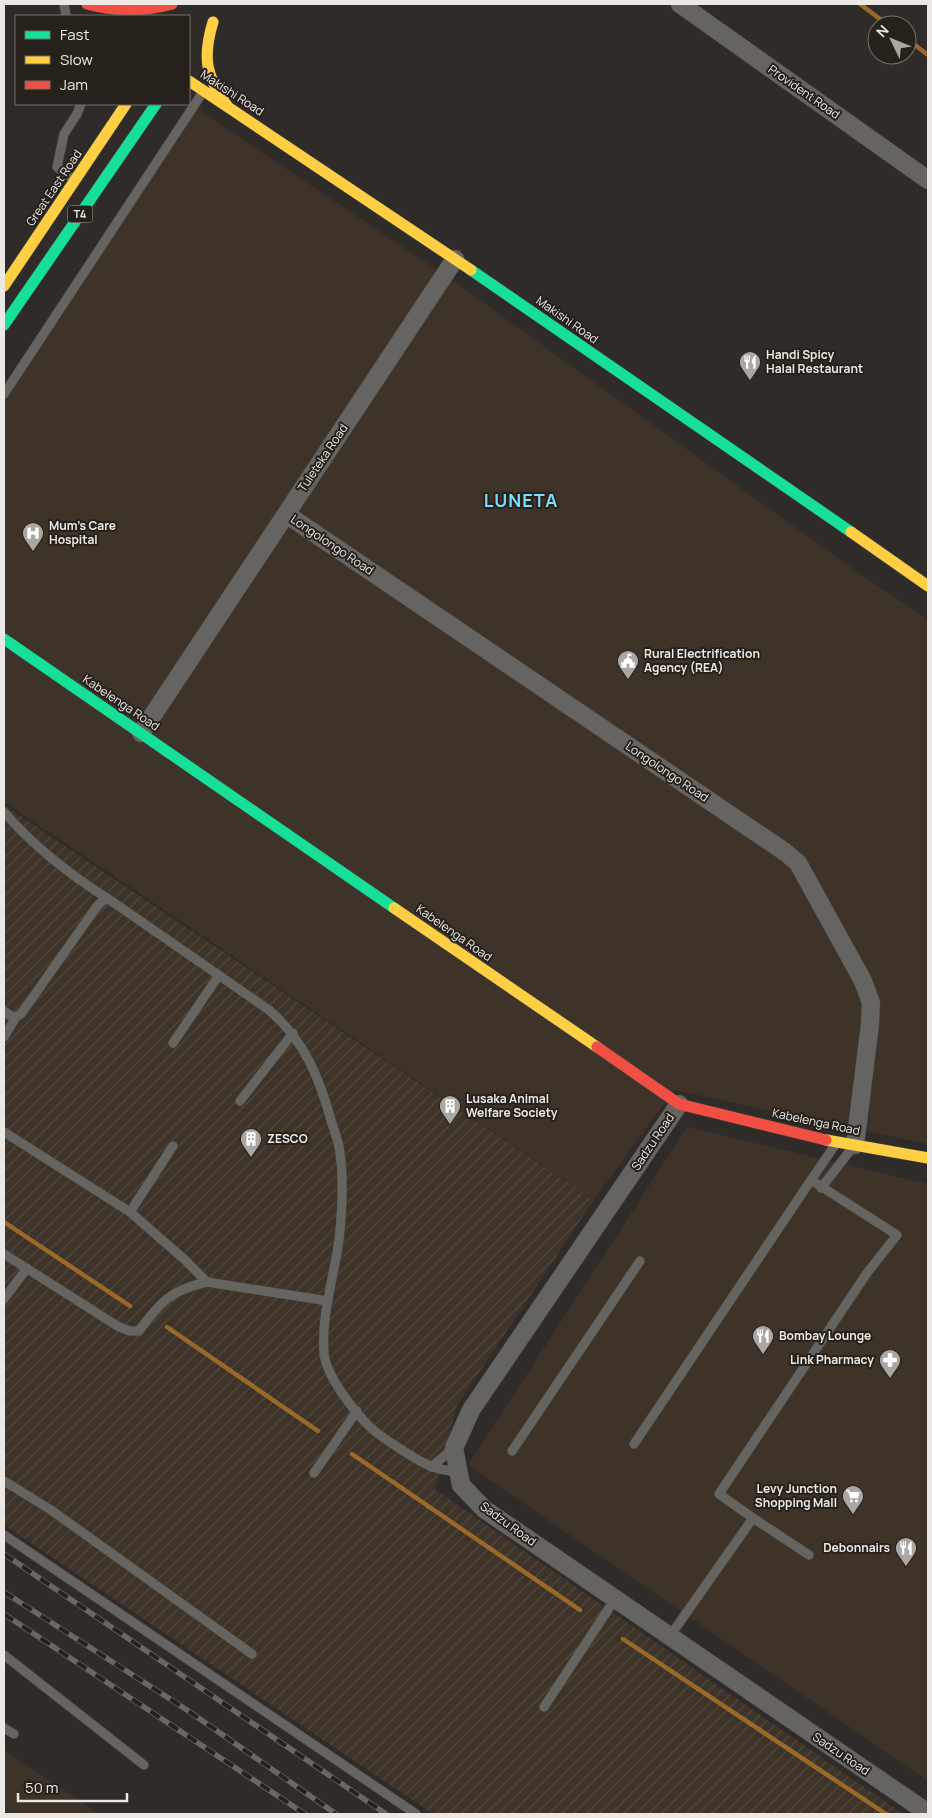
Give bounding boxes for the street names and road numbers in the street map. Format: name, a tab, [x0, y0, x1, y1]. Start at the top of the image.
street label: Provident Road	[765, 61, 844, 123]
street label: Makishi Road	[197, 66, 267, 119]
street label: Great East Road	[22, 146, 85, 229]
road number: T4	[68, 205, 92, 222]
street label: Makishi Road	[533, 292, 602, 347]
street label: Tuleteka Road	[294, 420, 352, 495]
street label: Longolongo Road	[287, 511, 377, 579]
street label: Kabelenga Road	[80, 671, 163, 735]
street label: Longolongo Road	[622, 738, 712, 806]
street label: Kabelenga Road	[413, 900, 496, 965]
street label: Kabelenga Road	[771, 1104, 862, 1139]
street label: Sadzu Road	[627, 1110, 678, 1174]
street label: Sadzu Road	[477, 1497, 540, 1550]
street label: Sadzu Road	[809, 1728, 873, 1779]

